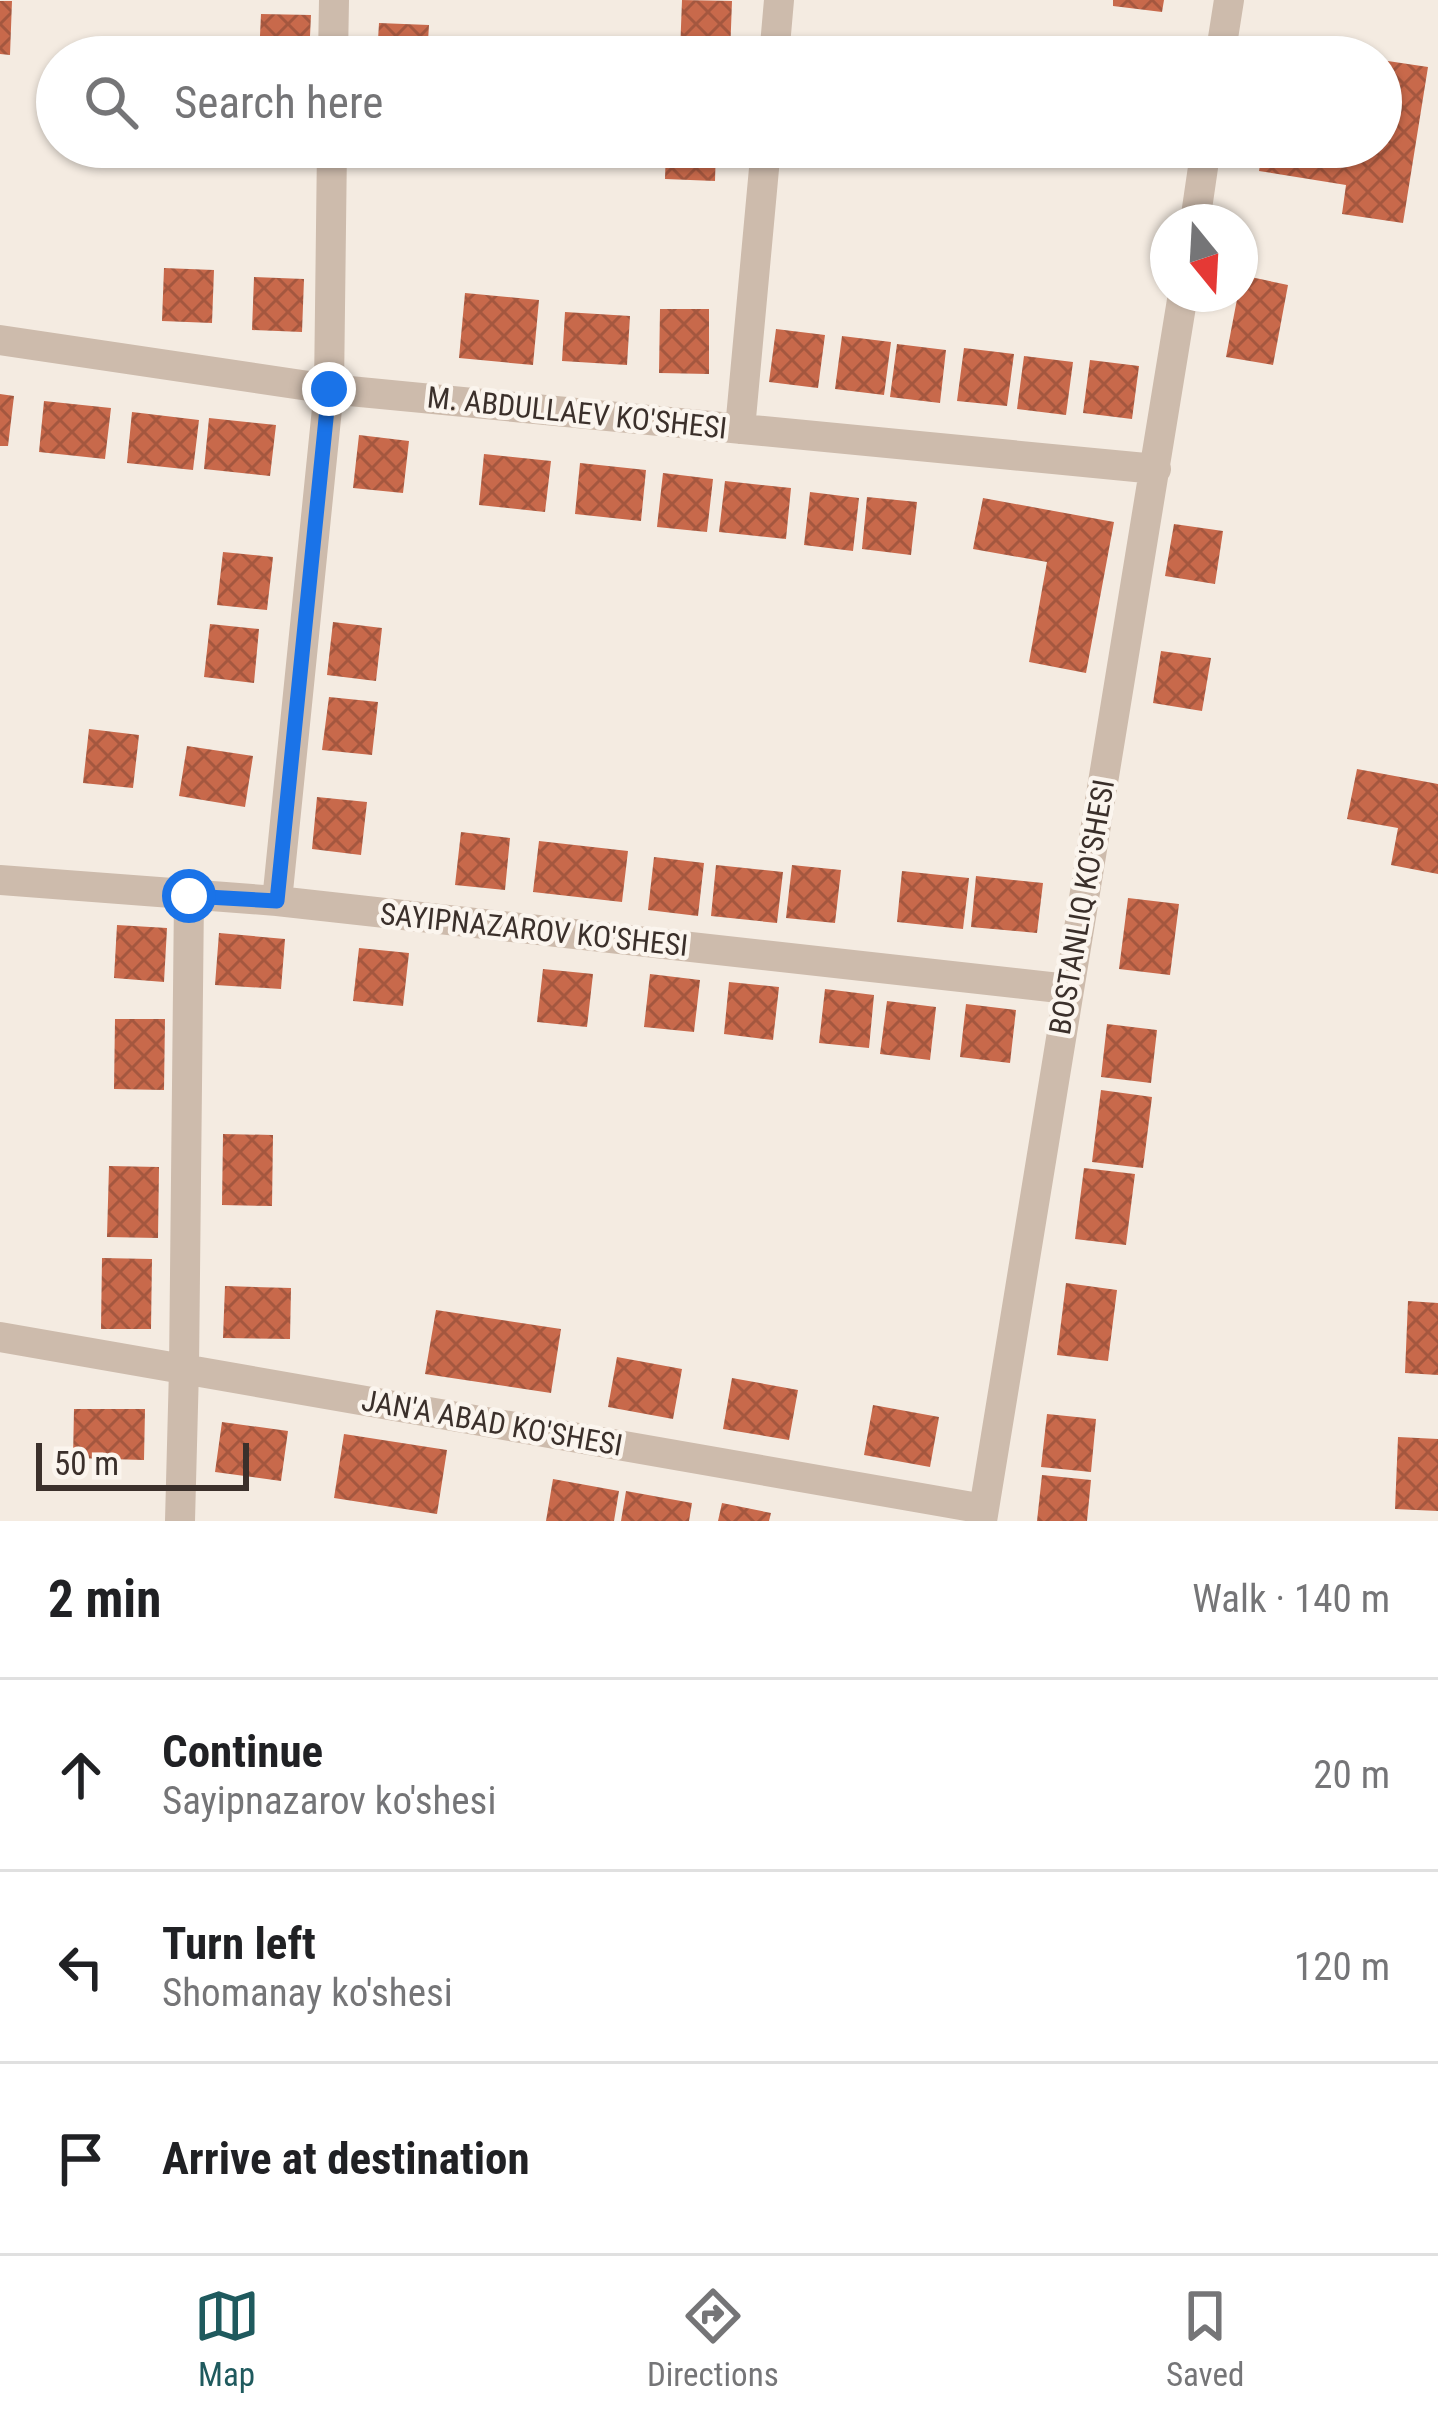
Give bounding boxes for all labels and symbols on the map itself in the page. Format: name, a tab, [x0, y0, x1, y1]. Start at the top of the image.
north arrow	[1150, 204, 1258, 312]
route end	[302, 362, 356, 416]
street label: M. ABDULLAEV KO'SHESI	[425, 379, 729, 446]
street label: BOSTANLIQ KO'SHESI	[1042, 777, 1121, 1037]
route start	[162, 869, 216, 923]
street label: SAYIPNAZAROV KO'SHESI	[378, 896, 690, 963]
street label: JAN'A ABAD KO'SHESI	[359, 1382, 625, 1463]
scale bar	[36, 1437, 249, 1490]

